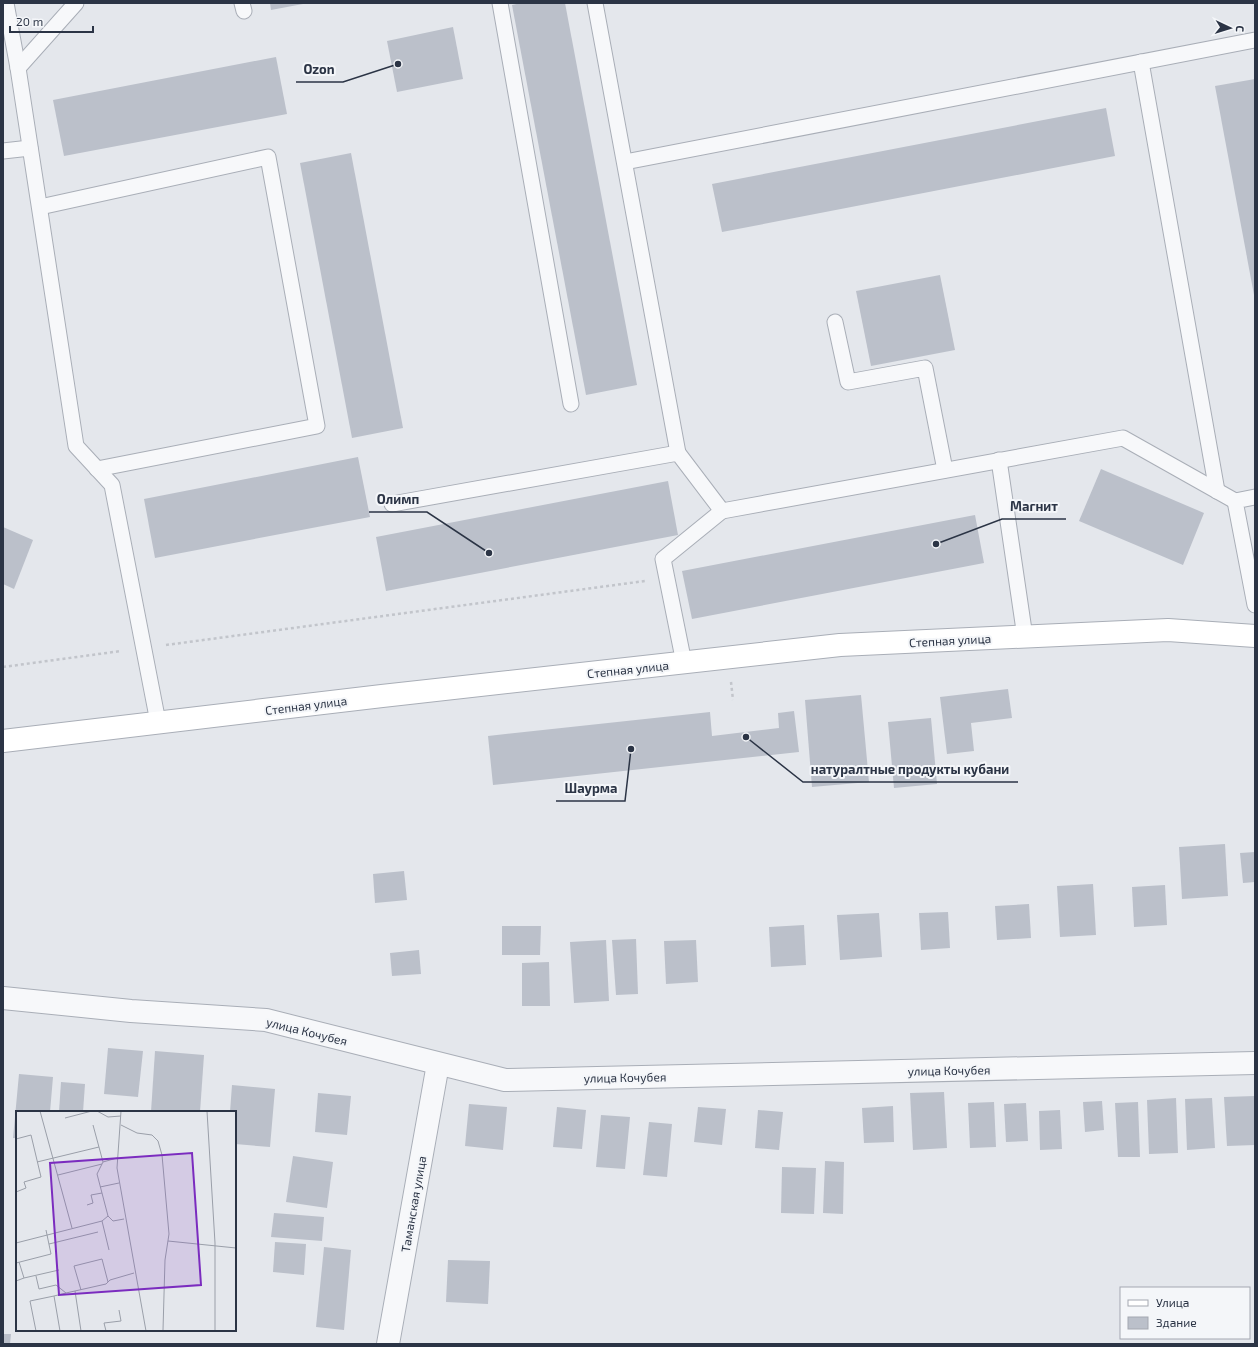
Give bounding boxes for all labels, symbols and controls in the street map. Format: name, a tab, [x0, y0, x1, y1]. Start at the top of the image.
scale bar	[10, 8, 93, 34]
north arrow	[1210, 8, 1250, 48]
text: 20 m	[16, 14, 43, 28]
text: С	[1234, 25, 1247, 33]
callout: Ozon	[296, 57, 343, 82]
text: Ozon	[303, 61, 335, 77]
callout: Олимп	[369, 487, 427, 512]
text: Олимп	[377, 491, 419, 507]
callout: Магнит	[1002, 494, 1066, 519]
text: Магнит	[1010, 498, 1058, 514]
street label: Степная улица	[909, 631, 992, 650]
street label: Степная улица	[586, 658, 670, 681]
street label: Степная улица	[264, 693, 348, 718]
callout: натуралтные продукты кубани	[803, 757, 1018, 782]
text: натуралтные продукты кубани	[811, 761, 1009, 777]
callout: Шаурма	[556, 776, 625, 801]
text: Шаурма	[565, 780, 617, 796]
street label: улица Кочубея	[265, 1014, 349, 1049]
street label: улица Кочубея	[907, 1062, 991, 1079]
street label: улица Кочубея	[583, 1069, 667, 1086]
inset map	[16, 1111, 236, 1331]
street label: Таманская улица	[398, 1155, 429, 1254]
legend	[1120, 1287, 1250, 1339]
text: Улица	[1156, 1295, 1189, 1309]
text: Здание	[1156, 1315, 1197, 1329]

